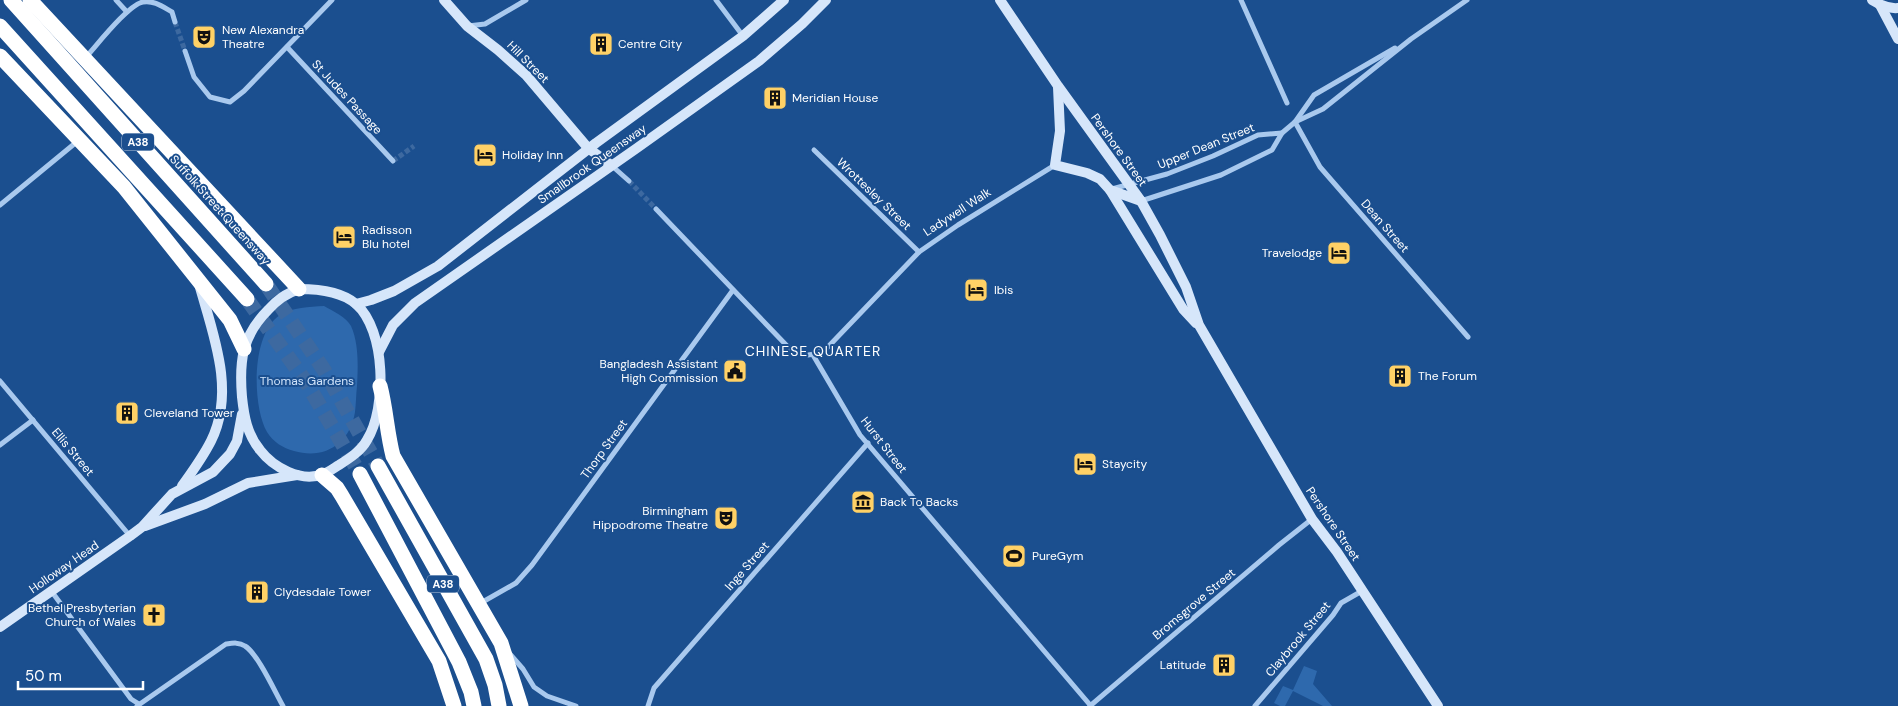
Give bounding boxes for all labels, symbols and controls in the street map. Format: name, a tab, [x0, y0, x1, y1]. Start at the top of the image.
place label: New Alexandra Theatre	[222, 22, 304, 52]
theatre icon: New Alexandra Theatre	[191, 24, 217, 50]
building icon: Centre City	[588, 31, 614, 57]
place label: Centre City	[618, 36, 682, 52]
street label: Hill Street	[503, 37, 553, 87]
street label: St Judes Passage	[308, 56, 386, 138]
building icon: Meridian House	[762, 85, 788, 111]
place label: Meridian House	[792, 90, 878, 106]
street label: Pershore Street	[1087, 110, 1151, 190]
street label: Upper Dean Street	[1155, 119, 1257, 173]
street label: Smallbrook Queensway	[535, 120, 650, 208]
road number: A38	[122, 134, 154, 150]
hotel icon: Holiday Inn	[472, 142, 498, 168]
place label: Holiday Inn	[502, 147, 563, 163]
street label: Suffolk Street Queensway	[166, 152, 274, 269]
street label: Wrottesley Street	[833, 154, 915, 234]
street label: Ladywell Walk	[920, 184, 994, 240]
street label: Dean Street	[1357, 196, 1413, 256]
place label: Radisson Blu hotel	[362, 222, 412, 252]
hotel icon: Radisson Blu hotel	[331, 224, 357, 250]
hotel icon: Travelodge	[1326, 240, 1352, 266]
place label: Travelodge	[1262, 245, 1322, 261]
hotel icon: Ibis	[963, 277, 989, 303]
place label: Ibis	[994, 282, 1013, 298]
district label: CHINESE QUARTER	[745, 342, 881, 360]
place label: Bangladesh Assistant High Commission	[600, 356, 718, 386]
public building icon: Bangladesh Assistant High Commission	[722, 358, 748, 384]
building icon: The Forum	[1387, 363, 1413, 389]
place label: The Forum	[1418, 368, 1477, 384]
park label: Thomas Gardens	[260, 373, 354, 389]
building icon: Cleveland Tower	[114, 400, 140, 426]
place label: Cleveland Tower	[144, 405, 235, 421]
street label: Hurst Street	[857, 414, 911, 477]
street label: Thorp Street	[577, 416, 631, 482]
street label: Ellis Street	[48, 425, 98, 480]
hotel icon: Staycity	[1072, 451, 1098, 477]
place label: Staycity	[1102, 456, 1148, 472]
street label: Pershore Street	[1302, 484, 1364, 564]
museum icon: Back To Backs	[850, 489, 876, 515]
place label: Back To Backs	[880, 494, 958, 510]
place label: Birmingham Hippodrome Theatre	[593, 503, 708, 533]
theatre icon: Birmingham Hippodrome Theatre	[713, 505, 739, 531]
street label: Holloway Head	[26, 537, 102, 597]
street label: Inge Street	[721, 538, 773, 594]
sports icon: PureGym	[1001, 543, 1027, 569]
place label: PureGym	[1032, 548, 1083, 564]
street label: Bromsgrove Street	[1149, 565, 1239, 643]
road number: A38	[427, 576, 459, 592]
building icon: Clydesdale Tower	[244, 579, 270, 605]
place label: Clydesdale Tower	[274, 584, 372, 600]
street label: Claybrook Street	[1262, 598, 1334, 680]
place label: Bethel Presbyterian Church of Wales	[28, 600, 136, 630]
church icon: Bethel Presbyterian Church of Wales	[141, 602, 167, 628]
building icon: Latitude	[1211, 652, 1237, 678]
place label: Latitude	[1160, 657, 1206, 673]
scale bar	[18, 658, 142, 690]
text: 50 m	[25, 666, 62, 686]

